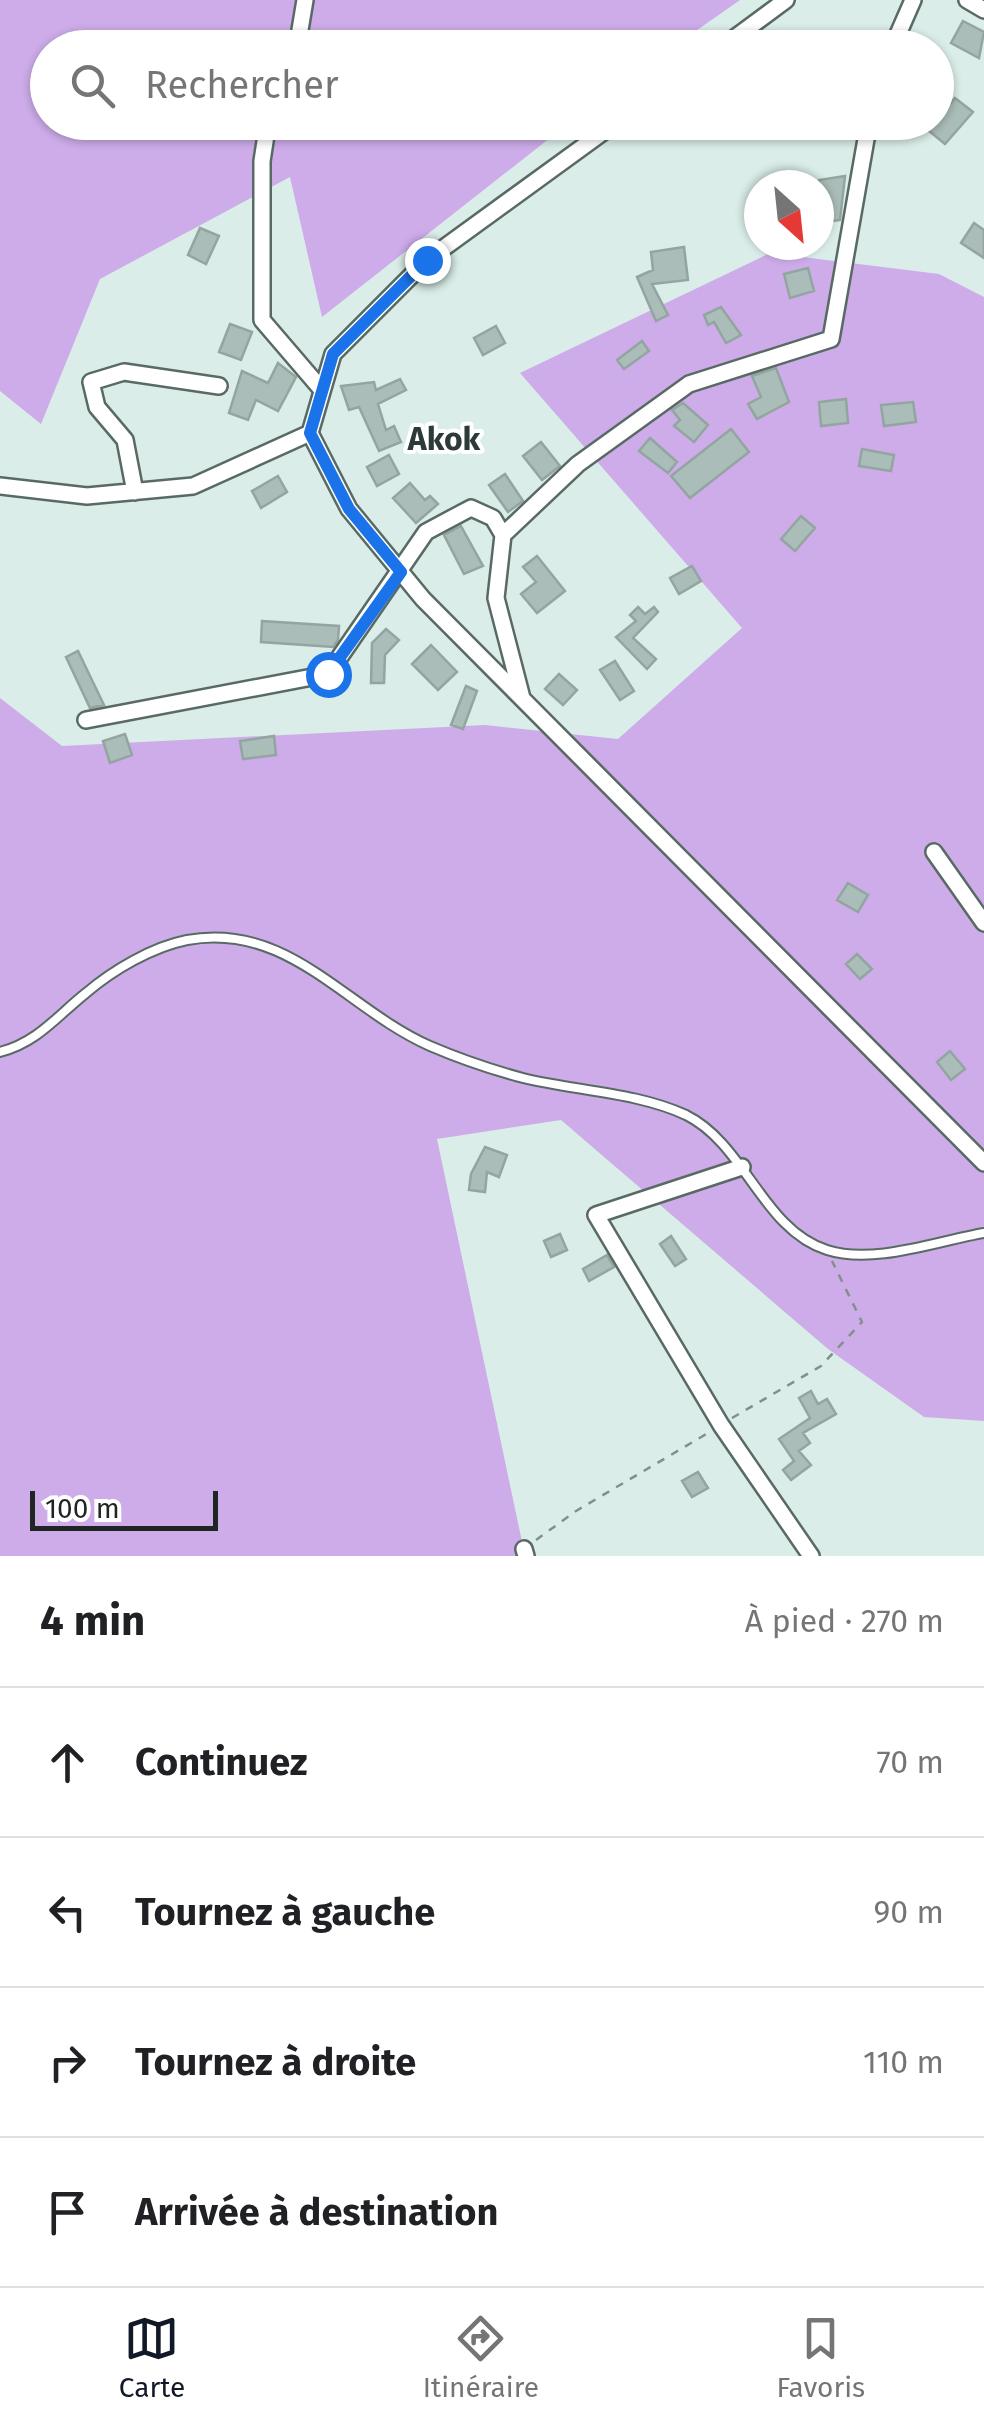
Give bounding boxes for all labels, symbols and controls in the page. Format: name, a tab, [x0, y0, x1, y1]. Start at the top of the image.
search box	[30, 30, 954, 140]
icon: search	[65, 58, 120, 113]
text: Rechercher	[145, 62, 339, 108]
north arrow	[744, 170, 834, 260]
route end	[405, 238, 451, 284]
district label: Akok	[407, 420, 481, 458]
route start	[306, 652, 352, 698]
scale bar	[30, 1486, 218, 1530]
text: 100 m	[45, 1492, 120, 1525]
text: 4 min	[40, 1596, 145, 1646]
text: À pied · 270 m	[745, 1602, 944, 1640]
icon: ahead	[40, 1735, 95, 1790]
text: Continuez	[135, 1739, 307, 1785]
text: 70 m	[876, 1743, 944, 1781]
icon: left	[40, 1885, 95, 1940]
text: Tournez à gauche	[135, 1889, 435, 1935]
text: 90 m	[873, 1893, 944, 1931]
icon: right	[40, 2035, 95, 2090]
text: Tournez à droite	[135, 2039, 416, 2085]
text: 110 m	[863, 2043, 944, 2081]
icon: arrive	[40, 2185, 95, 2240]
text: Arrivée à destination	[135, 2189, 498, 2235]
tab: Carte	[119, 2311, 185, 2404]
tab: Itinéraire	[423, 2311, 539, 2404]
tab: Favoris	[777, 2311, 865, 2404]

